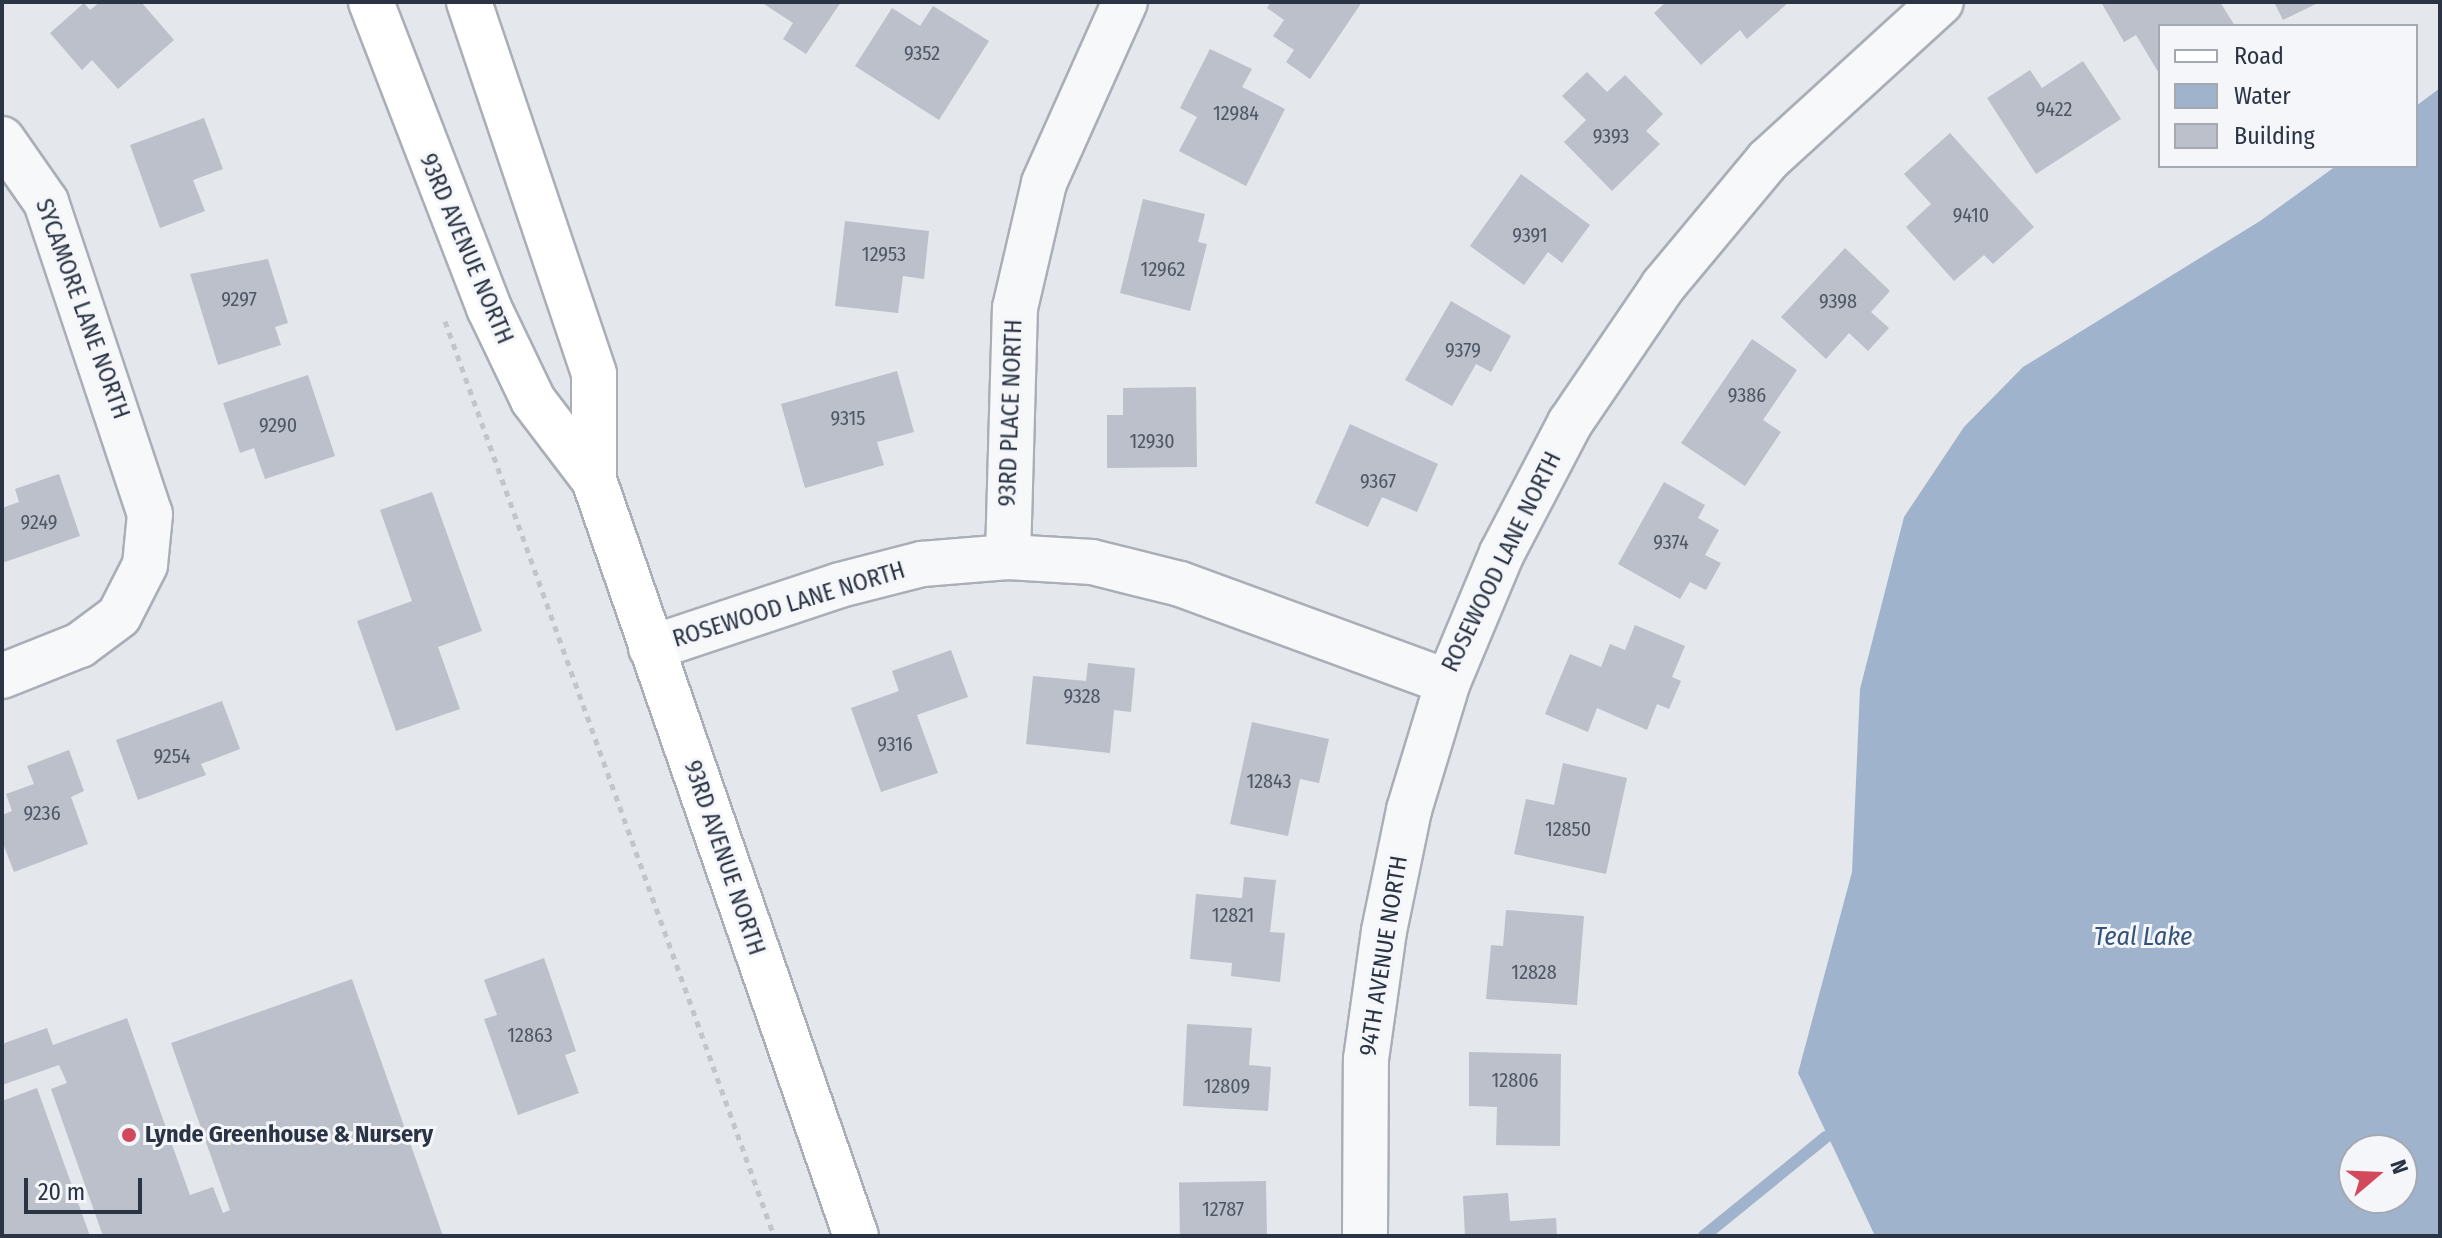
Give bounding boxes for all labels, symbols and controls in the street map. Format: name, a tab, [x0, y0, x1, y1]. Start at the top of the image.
legend	[2158, 24, 2418, 168]
house number: 9352	[904, 41, 940, 65]
text: Road	[2234, 42, 2284, 70]
text: Water	[2234, 82, 2291, 110]
house number: 9422	[2036, 97, 2072, 121]
house number: 12984	[1213, 101, 1259, 125]
text: Building	[2234, 122, 2315, 150]
house number: 9393	[1593, 124, 1629, 148]
street label: 93RD AVENUE NORTH	[413, 150, 519, 348]
street label: SYCAMORE LANE NORTH	[29, 195, 135, 423]
house number: 9410	[1953, 203, 1989, 227]
house number: 9391	[1512, 223, 1548, 247]
house number: 12953	[862, 242, 906, 266]
house number: 12962	[1141, 257, 1185, 281]
house number: 9297	[221, 287, 257, 311]
house number: 9398	[1819, 289, 1857, 313]
street label: 93RD PLACE NORTH	[993, 319, 1029, 507]
house number: 9379	[1445, 338, 1481, 362]
house number: 9386	[1728, 383, 1766, 407]
house number: 9315	[831, 406, 865, 430]
house number: 9290	[259, 413, 297, 437]
house number: 12930	[1129, 429, 1175, 453]
street label: ROSEWOOD LANE NORTH	[1436, 447, 1568, 677]
house number: 9367	[1360, 469, 1396, 493]
house number: 9249	[21, 510, 57, 534]
house number: 9374	[1653, 530, 1689, 554]
street label: ROSEWOOD LANE NORTH	[669, 556, 909, 654]
house number: 9328	[1064, 684, 1100, 708]
house number: 9316	[877, 732, 913, 756]
house number: 9254	[153, 744, 191, 768]
street label: 93RD AVENUE NORTH	[677, 757, 771, 959]
house number: 12843	[1246, 769, 1292, 793]
house number: 9236	[23, 801, 61, 825]
house number: 12850	[1545, 817, 1591, 841]
street label: 94TH AVENUE NORTH	[1354, 854, 1414, 1058]
house number: 12821	[1212, 903, 1254, 927]
water label: Teal Lake	[2094, 921, 2192, 953]
house number: 12828	[1511, 960, 1557, 984]
house number: 12863	[507, 1023, 553, 1047]
house number: 12806	[1492, 1068, 1538, 1092]
house number: 12809	[1204, 1074, 1250, 1098]
place label: Lynde Greenhouse & Nursery	[145, 1121, 433, 1149]
marker: Lynde Greenhouse & Nursery	[120, 1126, 138, 1144]
north arrow	[2338, 1134, 2418, 1214]
text: N	[2384, 1156, 2414, 1177]
scale bar	[28, 1162, 146, 1212]
text: 20 m	[38, 1178, 85, 1206]
house number: 12787	[1202, 1197, 1244, 1221]

